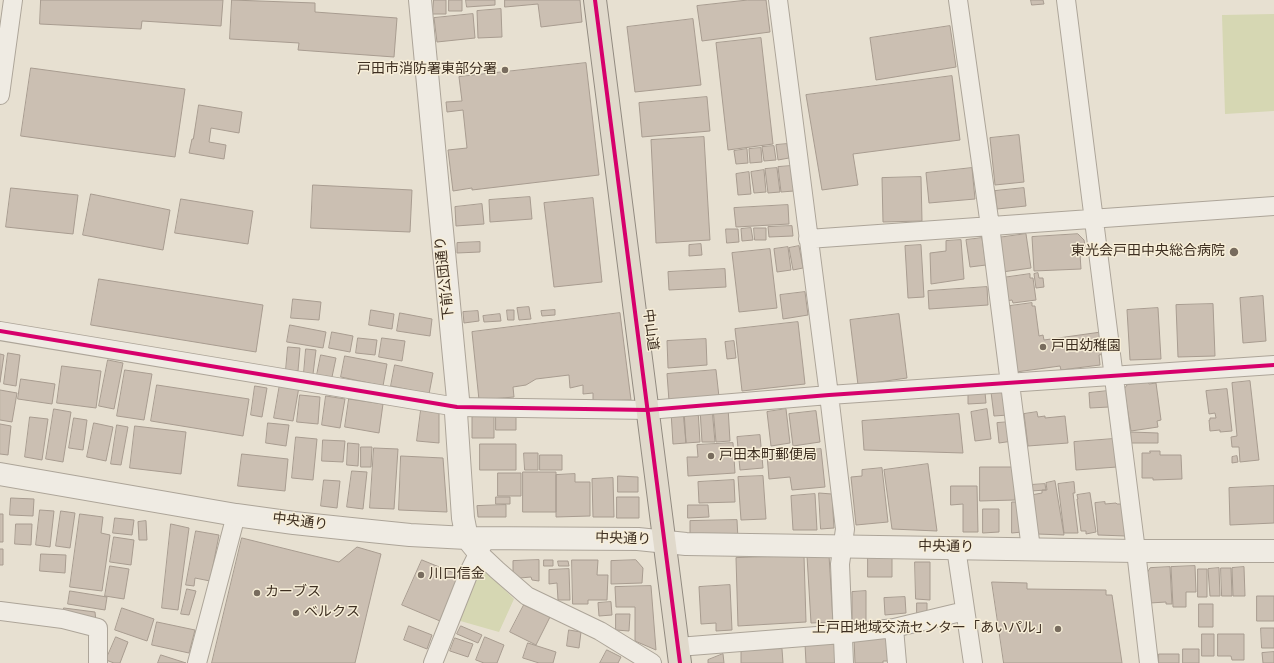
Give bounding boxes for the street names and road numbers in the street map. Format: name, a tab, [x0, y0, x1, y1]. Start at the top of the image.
street label: 下前公団通り	[433, 235, 459, 321]
street label: 中山道	[638, 308, 660, 352]
street label: 中央通り	[271, 511, 329, 535]
street label: 中央通り	[595, 531, 651, 549]
street label: 中央通り	[918, 539, 974, 557]

